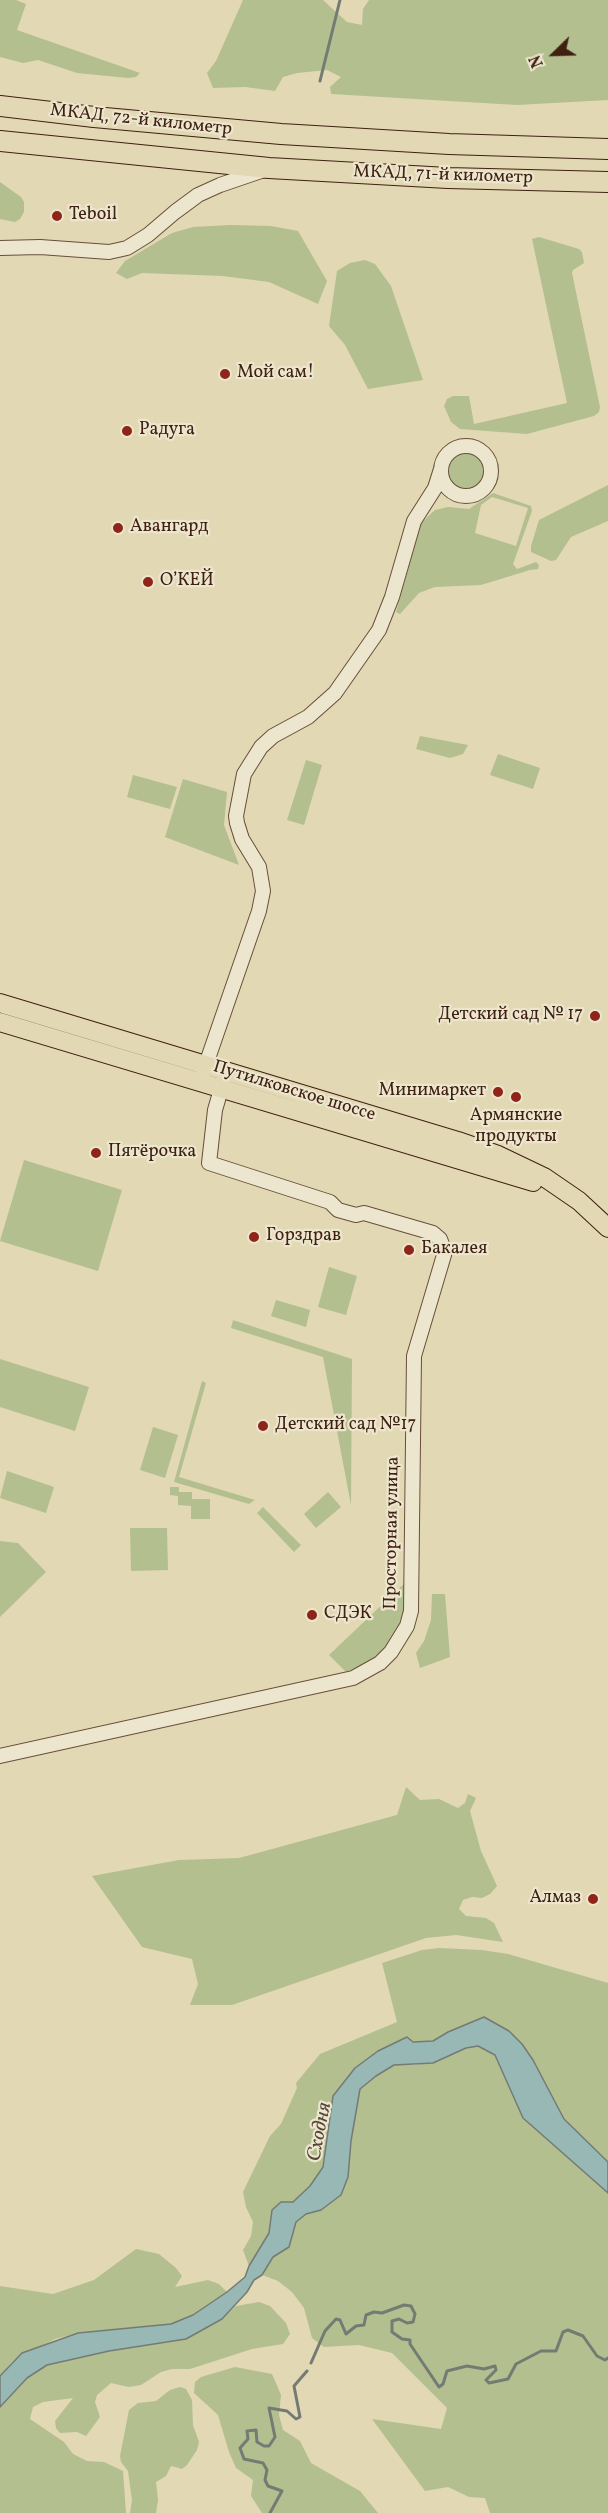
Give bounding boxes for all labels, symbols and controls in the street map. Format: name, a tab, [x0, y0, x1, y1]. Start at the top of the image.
north arrow	[524, 24, 584, 84]
text: N	[525, 51, 550, 71]
street label: МКАД, 72-й километр	[49, 101, 233, 141]
street label: МКАД, 71-й километр	[353, 162, 533, 190]
place label: Teboil	[69, 205, 117, 227]
marker: Teboil	[50, 209, 64, 223]
place label: Мой сам!	[237, 363, 314, 385]
marker: Мой сам!	[218, 367, 232, 381]
place label: Радуга	[139, 420, 195, 442]
marker: Радуга	[120, 424, 134, 438]
place label: Авангард	[130, 517, 209, 539]
marker: Авангард	[111, 521, 125, 535]
place label: О’КЕЙ	[160, 571, 214, 593]
marker: О’КЕЙ	[141, 575, 155, 589]
place label: Детский сад № 17	[438, 1005, 583, 1027]
marker: Детский сад № 17	[588, 1009, 602, 1023]
street label: Путилковское шоссе	[210, 1057, 378, 1127]
place label: Минимаркет	[379, 1081, 486, 1103]
marker: Минимаркет	[491, 1085, 505, 1099]
marker: Армянские продукты	[509, 1090, 523, 1104]
place label: Армянские продукты	[470, 1106, 562, 1148]
place label: Пятёрочка	[108, 1142, 196, 1164]
marker: Пятёрочка	[89, 1146, 103, 1160]
place label: Горздрав	[266, 1226, 341, 1248]
marker: Горздрав	[247, 1230, 261, 1244]
place label: Бакалея	[421, 1239, 487, 1261]
marker: Бакалея	[402, 1243, 416, 1257]
place label: Детский сад №17	[275, 1415, 416, 1437]
marker: Детский сад №17	[256, 1419, 270, 1433]
street label: Просторная улица	[381, 1456, 405, 1610]
place label: СДЭК	[324, 1604, 372, 1626]
marker: СДЭК	[305, 1608, 319, 1622]
place label: Алмаз	[529, 1888, 581, 1910]
marker: Алмаз	[586, 1892, 600, 1906]
water label: Сходня	[304, 2100, 338, 2164]

